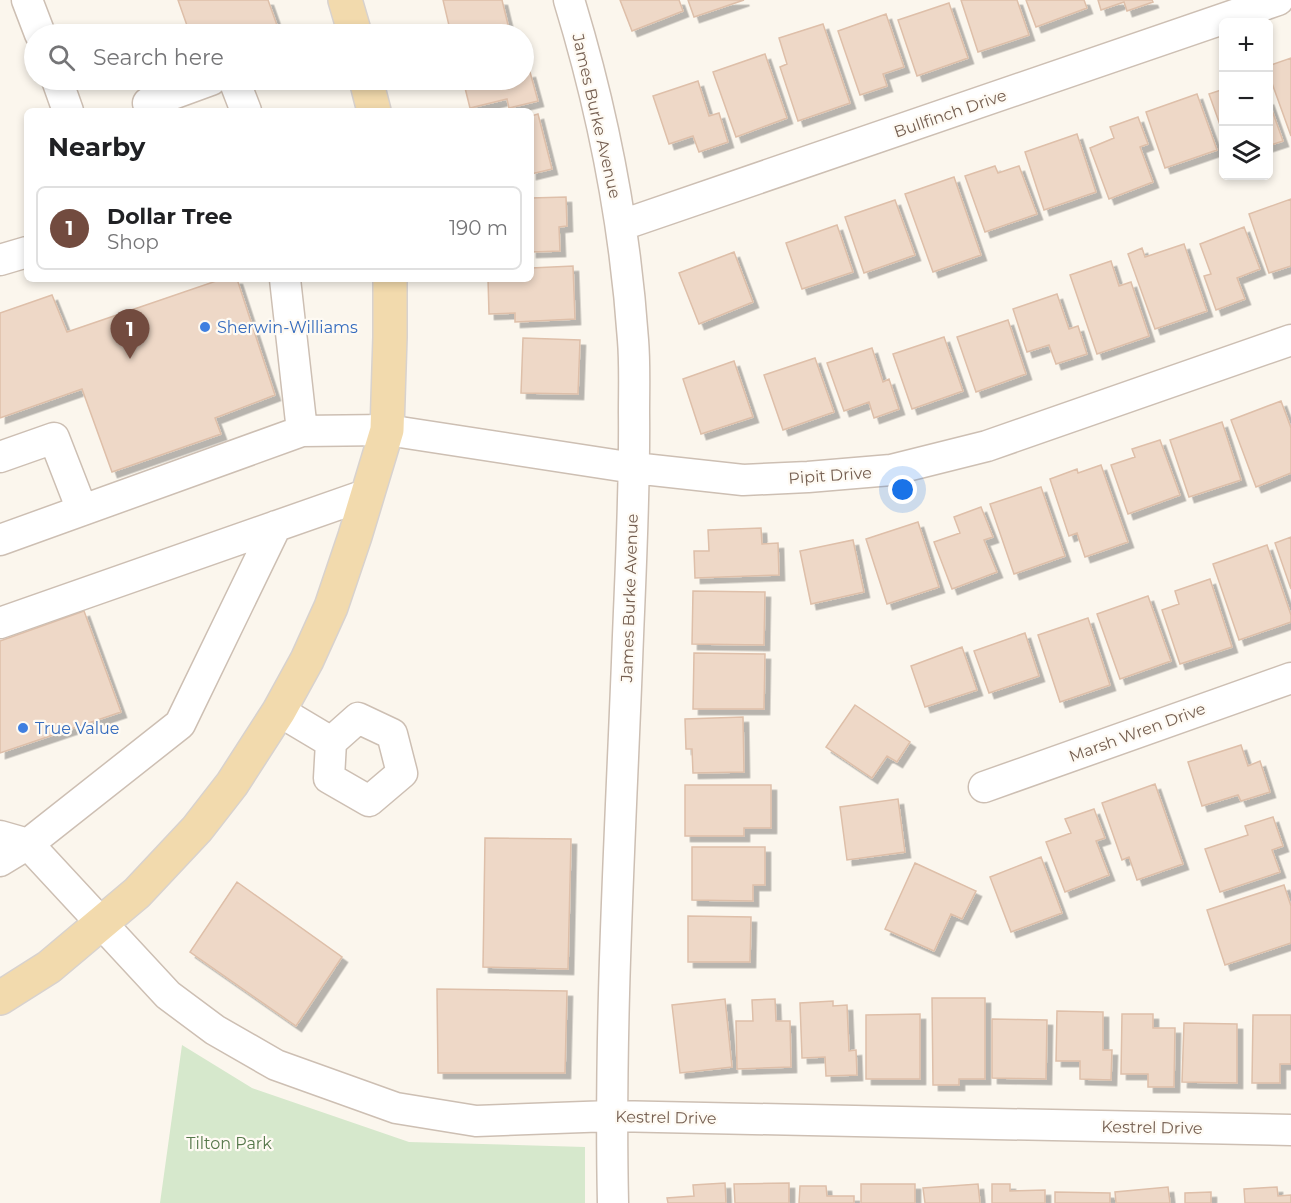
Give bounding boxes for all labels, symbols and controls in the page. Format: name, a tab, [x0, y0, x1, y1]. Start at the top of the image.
map controls	[1219, 18, 1273, 180]
button: +	[1219, 18, 1273, 72]
search box	[24, 24, 534, 90]
street label: James Burke Avenue	[568, 31, 625, 200]
icon: search	[45, 41, 78, 74]
text: Search here	[93, 44, 224, 71]
button: −	[1219, 72, 1273, 126]
street label: Bullfinch Drive	[891, 85, 1009, 142]
button: layers	[1219, 126, 1273, 180]
text: Nearby	[48, 131, 145, 163]
text: Dollar Tree	[107, 203, 233, 230]
text: 1	[66, 216, 73, 240]
text: 190 m	[449, 216, 508, 240]
text: Shop	[107, 230, 159, 254]
pin: 1	[110, 310, 150, 359]
place label: Sherwin-Williams	[217, 318, 358, 337]
marker: Sherwin-Williams	[198, 320, 212, 334]
street label: Pipit Drive	[788, 463, 872, 488]
your location	[888, 475, 917, 504]
street label: James Burke Avenue	[617, 513, 642, 684]
street label: Marsh Wren Drive	[1066, 699, 1208, 766]
place label: True Value	[35, 719, 119, 738]
marker: True Value	[16, 721, 30, 735]
street label: Kestrel Drive	[615, 1107, 717, 1128]
street label: Kestrel Drive	[1101, 1117, 1203, 1138]
park label: Tilton Park	[186, 1134, 272, 1153]

